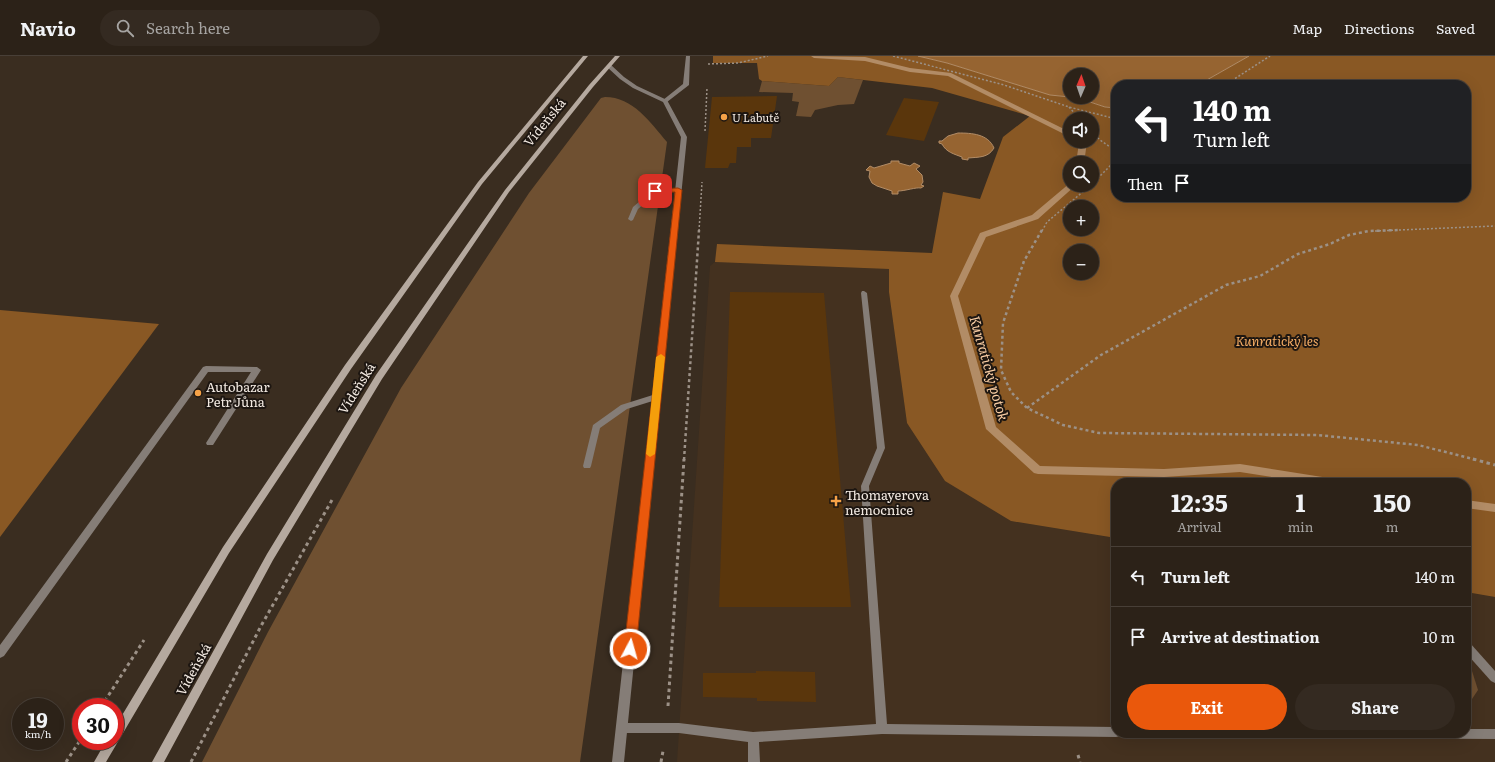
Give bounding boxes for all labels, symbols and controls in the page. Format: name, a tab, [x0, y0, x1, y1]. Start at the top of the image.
search box	[100, 10, 380, 46]
text: Navio	[20, 14, 76, 42]
text: Search here	[146, 16, 230, 39]
icon: search	[114, 17, 136, 39]
text: Map	[1292, 18, 1322, 38]
text: Directions	[1344, 18, 1414, 38]
text: Saved	[1436, 18, 1475, 38]
north arrow	[1063, 68, 1099, 104]
map controls	[1063, 68, 1099, 280]
text: 140 m	[1193, 88, 1271, 130]
street label: Vídeňská	[519, 94, 569, 150]
icon: left	[1127, 96, 1179, 148]
place label: U Labutě	[732, 109, 779, 125]
marker: U Labutě	[719, 112, 729, 122]
button: sound	[1063, 112, 1099, 148]
text: Turn left	[1193, 126, 1270, 153]
button: search	[1063, 156, 1099, 192]
text: Then	[1127, 172, 1163, 195]
icon: arrive	[1171, 172, 1193, 194]
pin	[638, 174, 672, 208]
icon: arrive	[644, 180, 666, 202]
button: +	[1063, 200, 1099, 236]
button: −	[1063, 244, 1099, 280]
water label: Kunratický potok	[965, 313, 1015, 423]
park label: Kunratický les	[1235, 331, 1319, 350]
street label: Vídeňská	[333, 359, 379, 417]
place label: Autobazar Petr Jůna	[206, 377, 270, 411]
marker: Autobazar Petr Jůna	[193, 388, 203, 398]
text: 12:35	[1171, 484, 1228, 519]
text: 1	[1296, 484, 1305, 519]
text: 150	[1373, 484, 1411, 519]
place label: Thomayerova nemocnice	[845, 485, 929, 519]
marker: Thomayerova nemocnice	[830, 495, 842, 507]
text: Arrival	[1177, 517, 1222, 536]
text: min	[1288, 517, 1313, 536]
text: m	[1386, 517, 1398, 536]
text: Turn left	[1161, 565, 1230, 588]
text: 140 m	[1415, 565, 1455, 588]
icon: left	[1127, 566, 1149, 588]
text: Arrive at destination	[1161, 625, 1320, 648]
text: 10 m	[1423, 625, 1455, 648]
icon: arrive	[1127, 626, 1149, 648]
position arrow	[609, 628, 651, 670]
street label: Vídeňská	[171, 639, 215, 699]
button: Exit	[1127, 684, 1287, 730]
button: Share	[1295, 684, 1455, 730]
speed limit sign: 30	[72, 698, 124, 750]
text: 19	[28, 704, 48, 734]
text: km/h	[25, 726, 51, 741]

